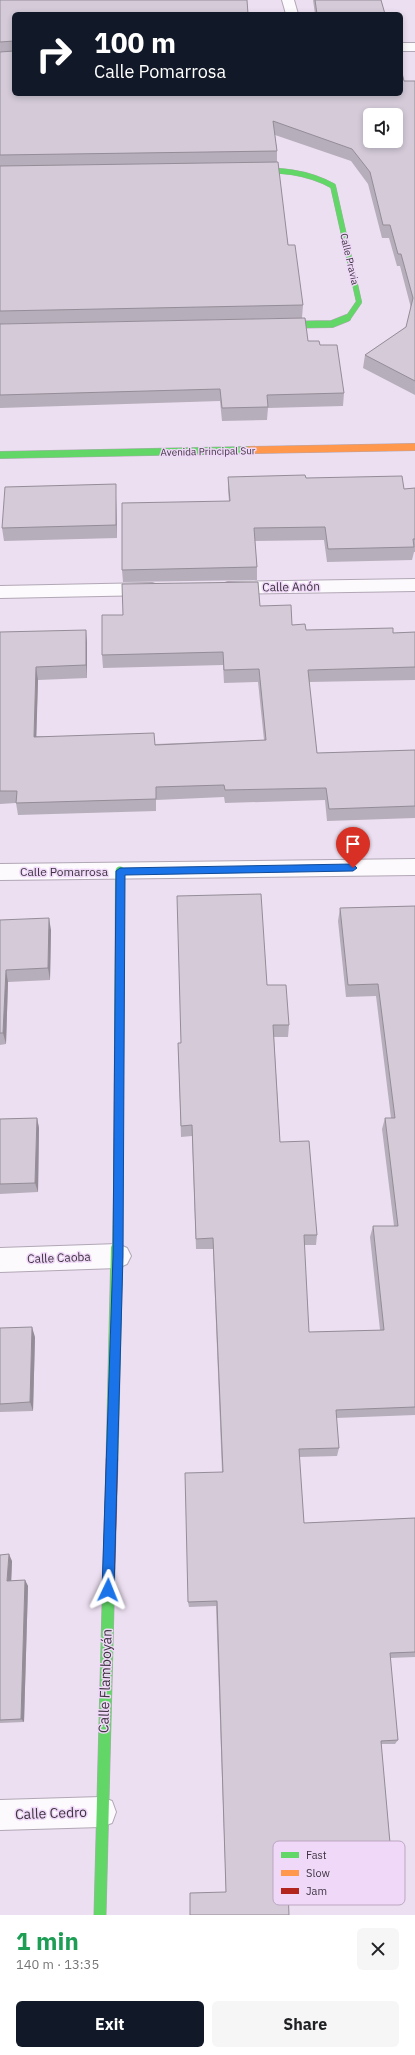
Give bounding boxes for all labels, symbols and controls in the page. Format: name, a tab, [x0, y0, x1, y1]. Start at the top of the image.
text: 100 m	[94, 24, 176, 61]
icon: right	[28, 28, 80, 80]
text: Calle Pomarrosa	[94, 60, 226, 83]
map controls	[363, 108, 403, 148]
button: sound	[363, 108, 403, 148]
street label: Calle Pravia	[337, 232, 362, 287]
street label: Avenida Principal Sur	[160, 444, 256, 459]
street label: Calle Anón	[262, 578, 320, 595]
pin	[336, 827, 370, 868]
icon: arrive	[342, 833, 364, 855]
street label: Calle Pomarrosa	[20, 864, 109, 879]
street label: Calle Caoba	[27, 1249, 92, 1266]
position arrow	[87, 1569, 129, 1611]
street label: Calle Flamboyán	[94, 1629, 116, 1733]
street label: Calle Cedro	[15, 1803, 88, 1823]
legend	[273, 1841, 405, 1905]
text: Fast	[306, 1848, 327, 1862]
text: Slow	[306, 1866, 330, 1880]
text: Jam	[306, 1884, 327, 1898]
text: 1 min	[16, 1925, 79, 1957]
button: close	[357, 1928, 399, 1970]
text: 140 m · 13:35	[16, 1956, 99, 1973]
button: Exit	[16, 2001, 204, 2047]
button: Share	[212, 2001, 399, 2047]

